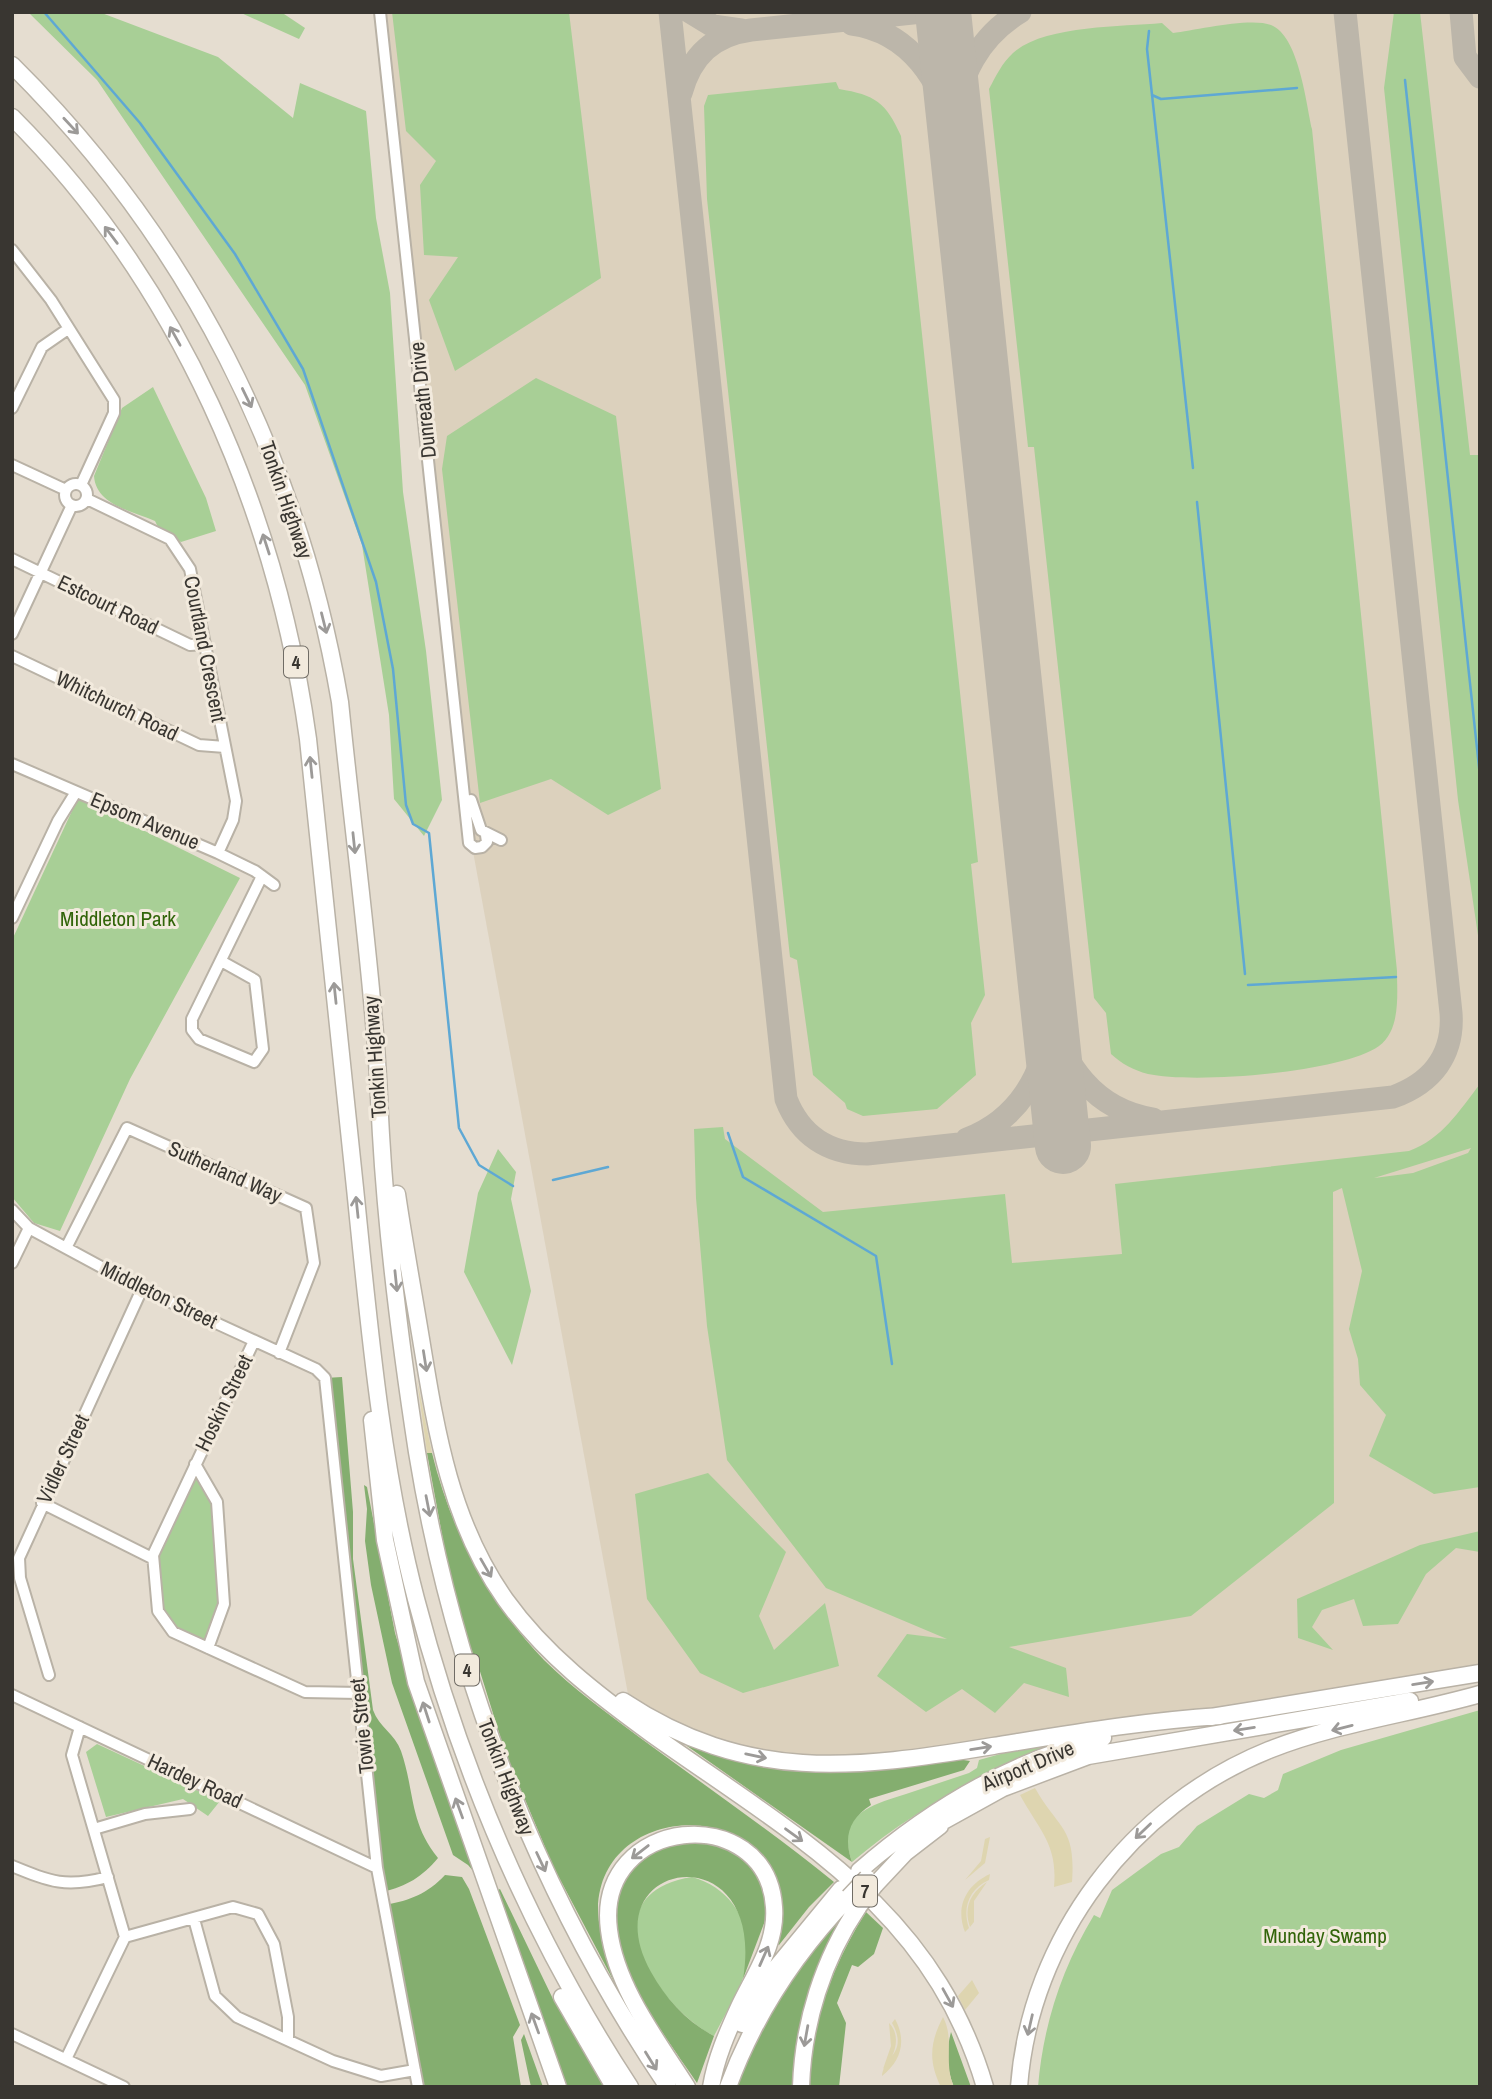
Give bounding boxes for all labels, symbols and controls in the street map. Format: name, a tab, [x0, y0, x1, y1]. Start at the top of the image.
one-way arrow	[62, 117, 79, 135]
one-way arrow	[104, 227, 119, 245]
one-way arrow	[168, 326, 181, 347]
street label: Dunreath Drive	[402, 340, 443, 460]
one-way arrow	[241, 387, 254, 408]
street label: Tonkin Highway	[253, 437, 320, 563]
one-way arrow	[259, 533, 272, 555]
street label: Estcourt Road	[53, 568, 164, 642]
street label: Courtland Crescent	[177, 573, 234, 725]
one-way arrow	[318, 611, 331, 634]
road number: 4	[284, 646, 308, 678]
street label: Whitchurch Road	[51, 663, 183, 748]
one-way arrow	[305, 756, 318, 778]
street label: Epsom Avenue	[86, 785, 204, 856]
one-way arrow	[348, 831, 361, 854]
park label: Middleton Park	[60, 904, 176, 933]
one-way arrow	[328, 982, 341, 1005]
street label: Tonkin Highway	[356, 995, 393, 1119]
street label: Sutherland Way	[164, 1134, 287, 1210]
one-way arrow	[350, 1196, 363, 1218]
street label: Middleton Street	[96, 1254, 223, 1335]
one-way arrow	[390, 1269, 403, 1292]
street label: Hoskin Street	[188, 1349, 260, 1456]
one-way arrow	[419, 1349, 432, 1372]
street label: Vidler Street	[29, 1409, 96, 1508]
one-way arrow	[421, 1494, 435, 1517]
one-way arrow	[479, 1557, 493, 1577]
road number: 4	[455, 1654, 479, 1686]
one-way arrow	[1411, 1676, 1434, 1689]
street label: Towie Street	[342, 1677, 381, 1775]
one-way arrow	[419, 1701, 431, 1723]
street label: Tonkin Highway	[471, 1714, 542, 1840]
one-way arrow	[1331, 1722, 1354, 1735]
one-way arrow	[1233, 1723, 1256, 1736]
street label: Airport Drive	[976, 1733, 1078, 1798]
one-way arrow	[969, 1741, 992, 1754]
street label: Hardey Road	[143, 1746, 247, 1815]
one-way arrow	[744, 1750, 767, 1764]
one-way arrow	[451, 1798, 464, 1820]
one-way arrow	[1135, 1823, 1152, 1840]
one-way arrow	[784, 1827, 802, 1842]
one-way arrow	[632, 1845, 650, 1860]
one-way arrow	[535, 1851, 548, 1872]
road number: 7	[853, 1876, 877, 1907]
park label: Munday Swamp	[1263, 1921, 1387, 1950]
one-way arrow	[758, 1946, 771, 1967]
one-way arrow	[942, 1987, 955, 2008]
one-way arrow	[528, 2012, 541, 2034]
one-way arrow	[1023, 2013, 1036, 2036]
one-way arrow	[799, 2024, 812, 2047]
one-way arrow	[644, 2050, 658, 2070]

